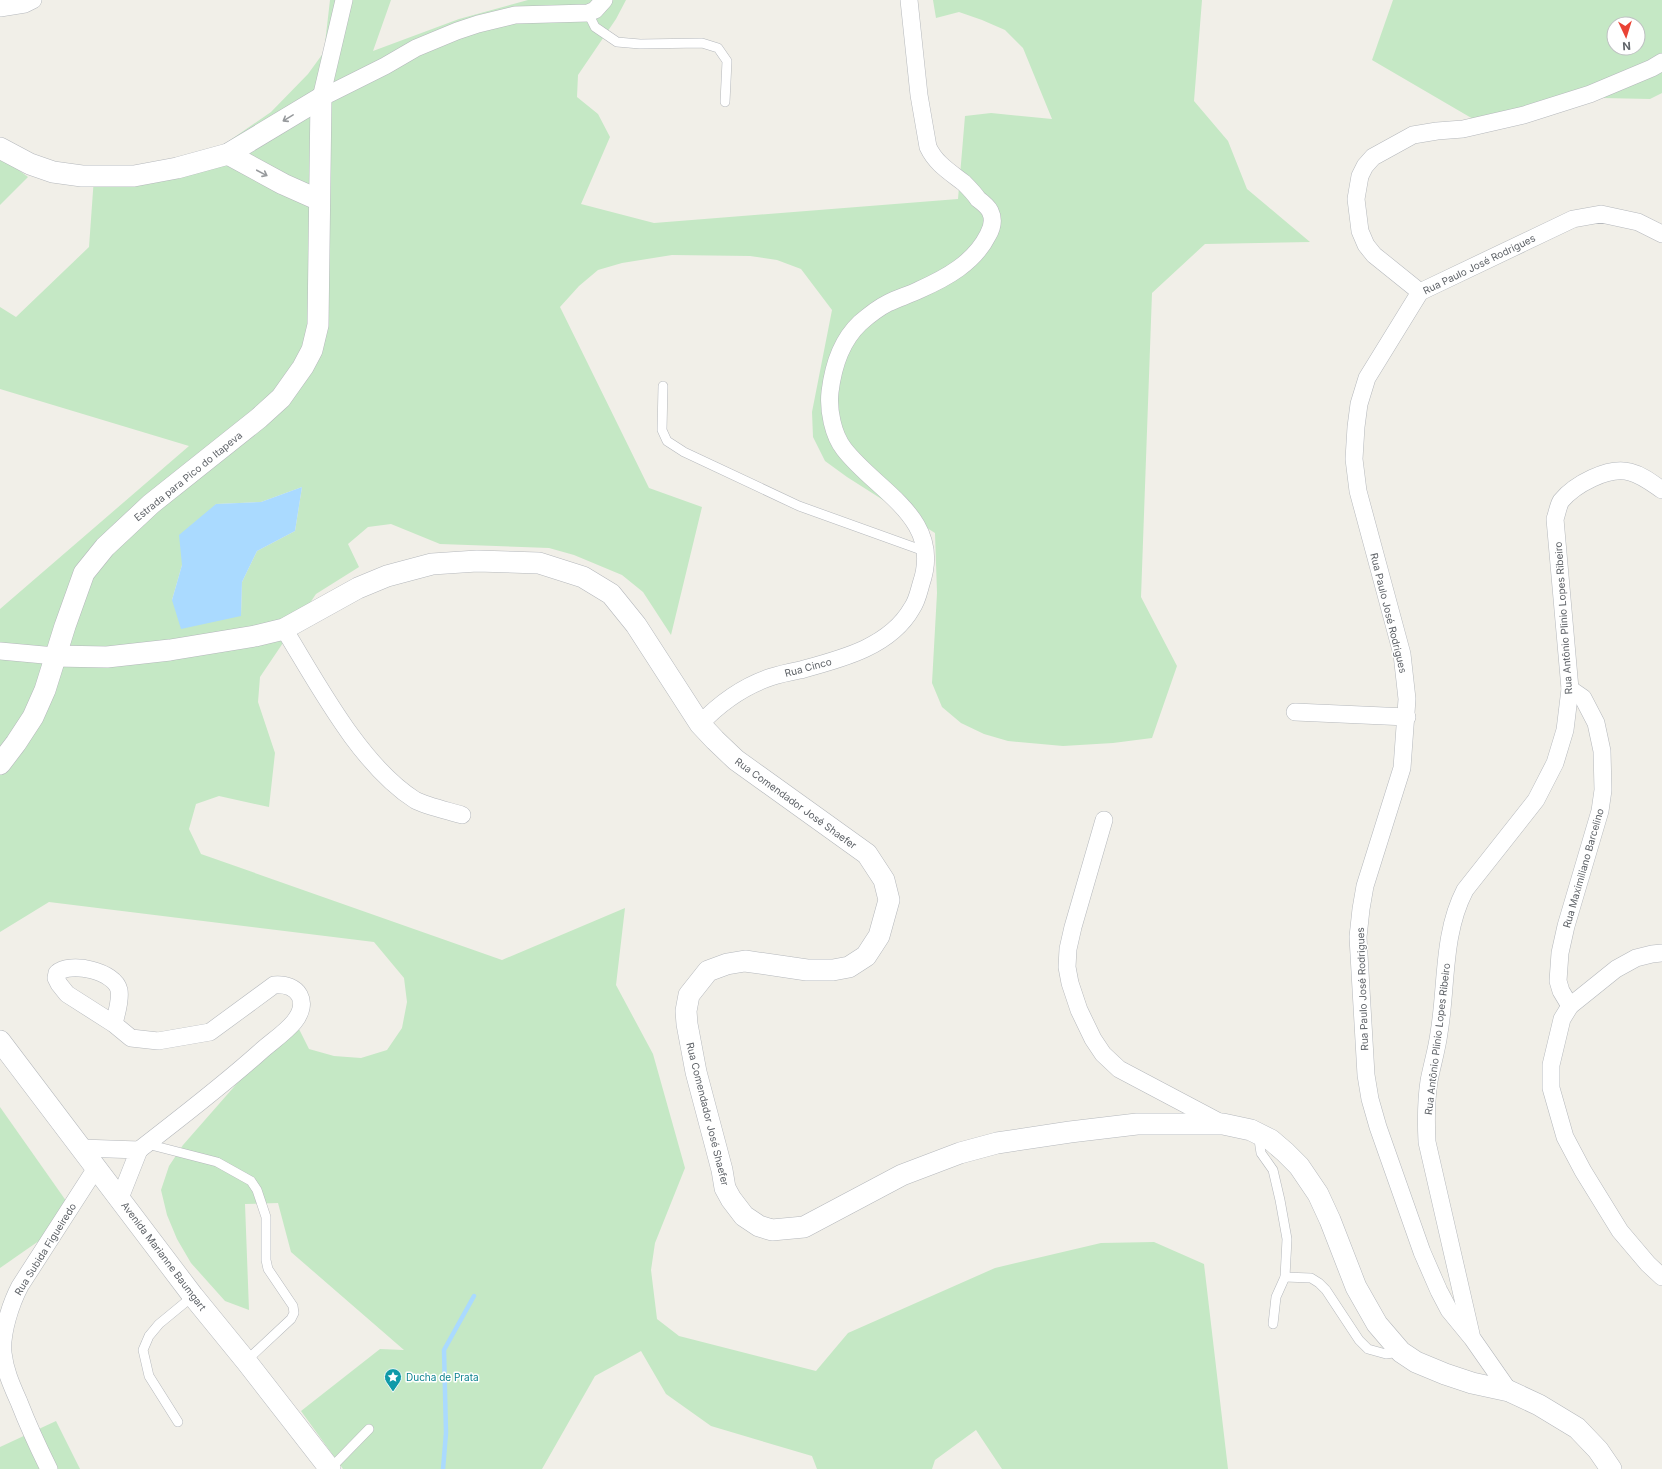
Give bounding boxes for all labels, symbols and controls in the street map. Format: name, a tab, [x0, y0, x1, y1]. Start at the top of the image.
north arrow	[1606, 16, 1646, 56]
text: N	[1622, 39, 1631, 53]
one-way arrow	[283, 114, 294, 122]
one-way arrow	[256, 169, 268, 177]
street label: Rua Paulo José Rodrigues	[1421, 232, 1537, 296]
street label: Estrada para Pico do Itapeva	[132, 429, 244, 523]
street label: Rua Antônio Plinio Lopes Ribeiro	[1552, 541, 1574, 695]
street label: Rua Paulo José Rodrigues	[1368, 552, 1410, 674]
street label: Rua Cinco	[783, 655, 833, 679]
street label: Rua Comendador José Shaefer	[733, 755, 859, 851]
street label: Rua Maximiliano Barcelino	[1560, 807, 1606, 929]
street label: Rua Paulo José Rodrigues	[1354, 927, 1370, 1051]
street label: Rua Antônio Plinio Lopes Ribeiro	[1422, 962, 1452, 1116]
street label: Rua Comendador José Shaefer	[684, 1041, 732, 1187]
street label: Avenida Marianne Baumgart	[119, 1199, 209, 1313]
street label: Rua Subida Figueiredo	[12, 1201, 78, 1297]
place icon: Ducha de Prata	[383, 1367, 403, 1392]
place label: Ducha de Prata	[406, 1371, 479, 1383]

